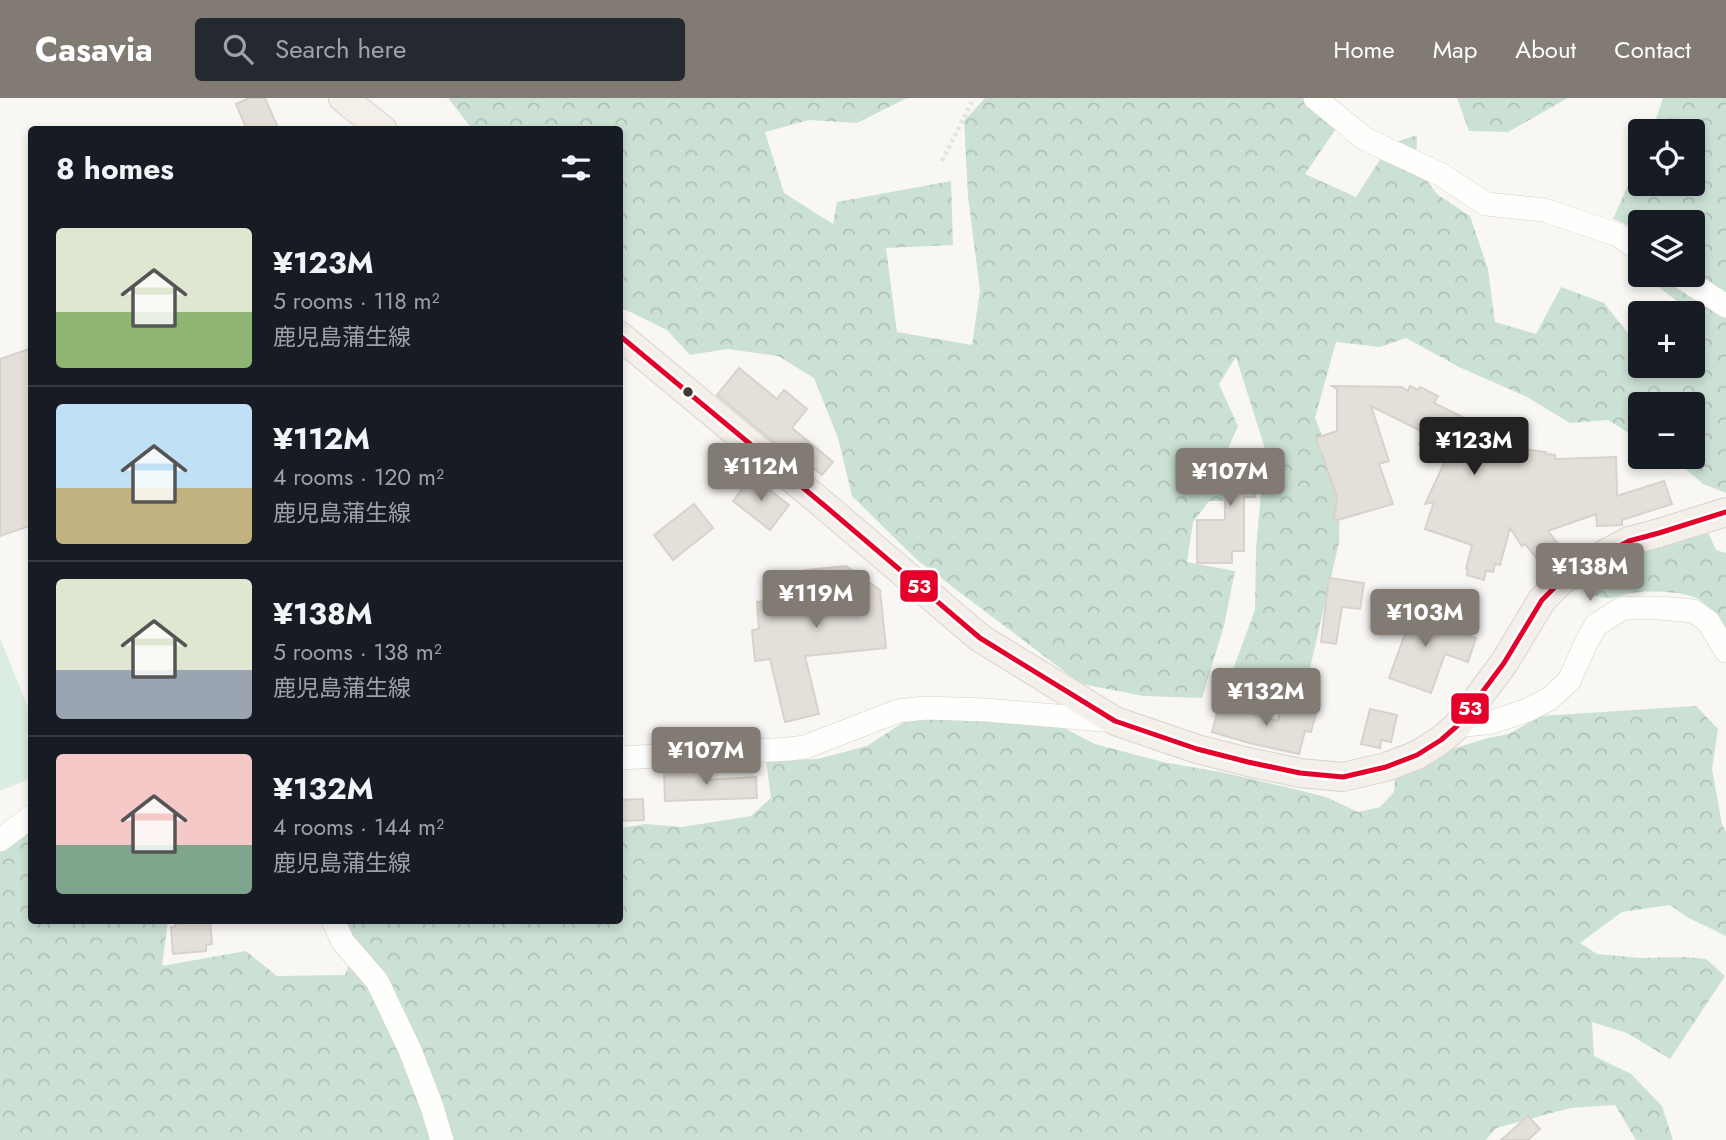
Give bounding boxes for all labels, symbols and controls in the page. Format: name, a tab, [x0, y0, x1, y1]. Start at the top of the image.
search box	[195, 18, 685, 81]
text: Casavia	[35, 26, 153, 73]
icon: search	[219, 30, 257, 68]
text: Search here	[275, 30, 406, 68]
text: Home	[1333, 32, 1395, 67]
text: Map	[1433, 32, 1477, 67]
text: About	[1515, 32, 1576, 67]
text: Contact	[1614, 32, 1691, 67]
map controls	[1628, 119, 1705, 469]
button: locate	[1628, 119, 1705, 196]
text: 8 homes	[56, 147, 174, 190]
icon: filters	[557, 149, 595, 187]
button: layers	[1628, 210, 1705, 287]
text: ¥123M	[273, 241, 373, 284]
icon: home	[112, 256, 196, 340]
text: 5 rooms · 118 m²	[273, 284, 440, 318]
button: +	[1628, 301, 1705, 378]
text: 鹿児島蒲生線	[273, 320, 411, 354]
unlabelled marker	[681, 385, 695, 399]
button: −	[1628, 392, 1705, 469]
text: ¥112M	[273, 417, 370, 460]
pin: ¥123M	[1425, 418, 1523, 477]
text: ¥123M	[1436, 423, 1512, 457]
icon: home	[112, 432, 196, 516]
pin: ¥112M	[712, 444, 810, 503]
pin: ¥107M	[1181, 448, 1279, 508]
text: ¥112M	[724, 449, 798, 483]
text: ¥107M	[1192, 454, 1268, 488]
text: 4 rooms · 120 m²	[273, 460, 444, 494]
text: 鹿児島蒲生線	[273, 496, 411, 530]
pin: ¥138M	[1541, 544, 1639, 603]
text: ¥138M	[1552, 549, 1628, 583]
line badge: 53	[899, 569, 939, 603]
pin: ¥119M	[767, 570, 865, 630]
text: 53	[907, 573, 931, 600]
text: ¥119M	[779, 576, 853, 610]
pin: ¥103M	[1376, 589, 1474, 649]
text: ¥138M	[273, 592, 373, 635]
text: ¥103M	[1386, 595, 1464, 629]
icon: home	[112, 607, 196, 691]
text: 5 rooms · 138 m²	[273, 635, 442, 669]
pin: ¥132M	[1217, 668, 1315, 728]
text: 鹿児島蒲生線	[273, 671, 411, 705]
text: ¥132M	[1228, 674, 1304, 708]
line badge: 53	[1450, 692, 1490, 725]
text: 53	[1458, 695, 1482, 722]
pin: ¥107M	[657, 728, 755, 787]
text: ¥107M	[668, 733, 744, 767]
text: ¥132M	[273, 767, 373, 810]
icon: home	[112, 782, 196, 866]
text: 4 rooms · 144 m²	[273, 810, 444, 844]
text: 鹿児島蒲生線	[273, 846, 411, 880]

